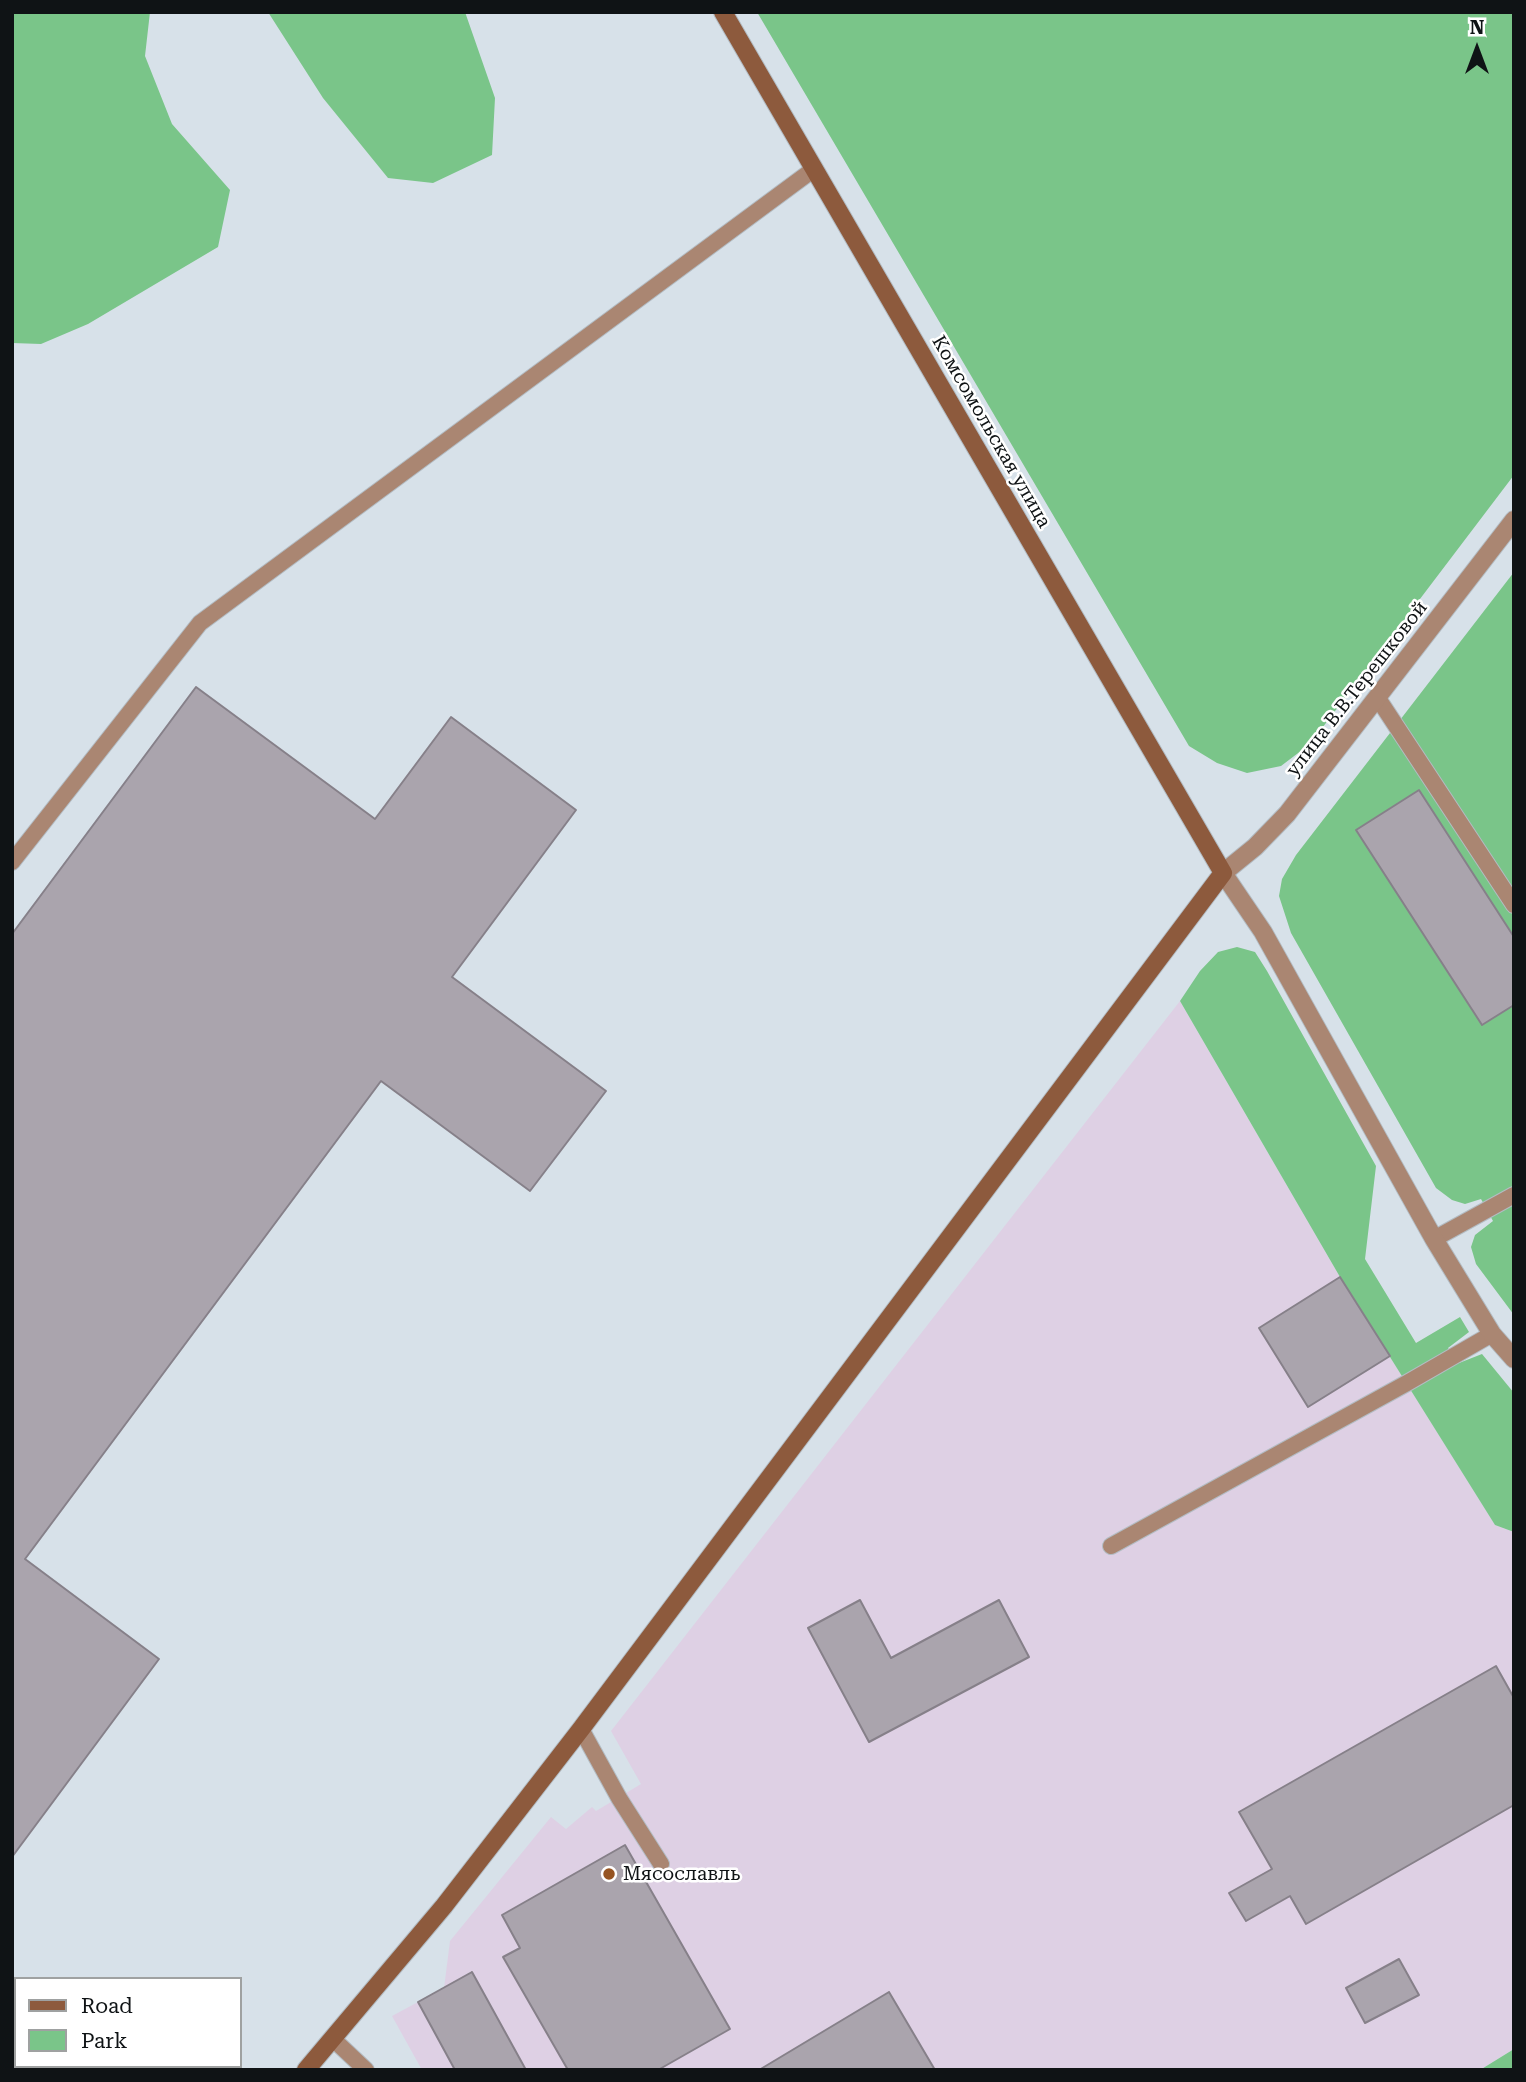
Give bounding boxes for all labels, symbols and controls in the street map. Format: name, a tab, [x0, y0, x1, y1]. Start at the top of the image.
north arrow	[1442, 14, 1512, 84]
text: N	[1470, 16, 1484, 39]
street label: Комсомольская улица	[927, 332, 1055, 532]
street label: улица В.В.Терешковой	[1282, 597, 1432, 781]
place label: Мясославль	[623, 1863, 740, 1885]
marker: Мясославль	[601, 1866, 617, 1882]
legend	[14, 1977, 242, 2068]
text: Road	[81, 1994, 133, 2018]
text: Park	[81, 2029, 127, 2053]

